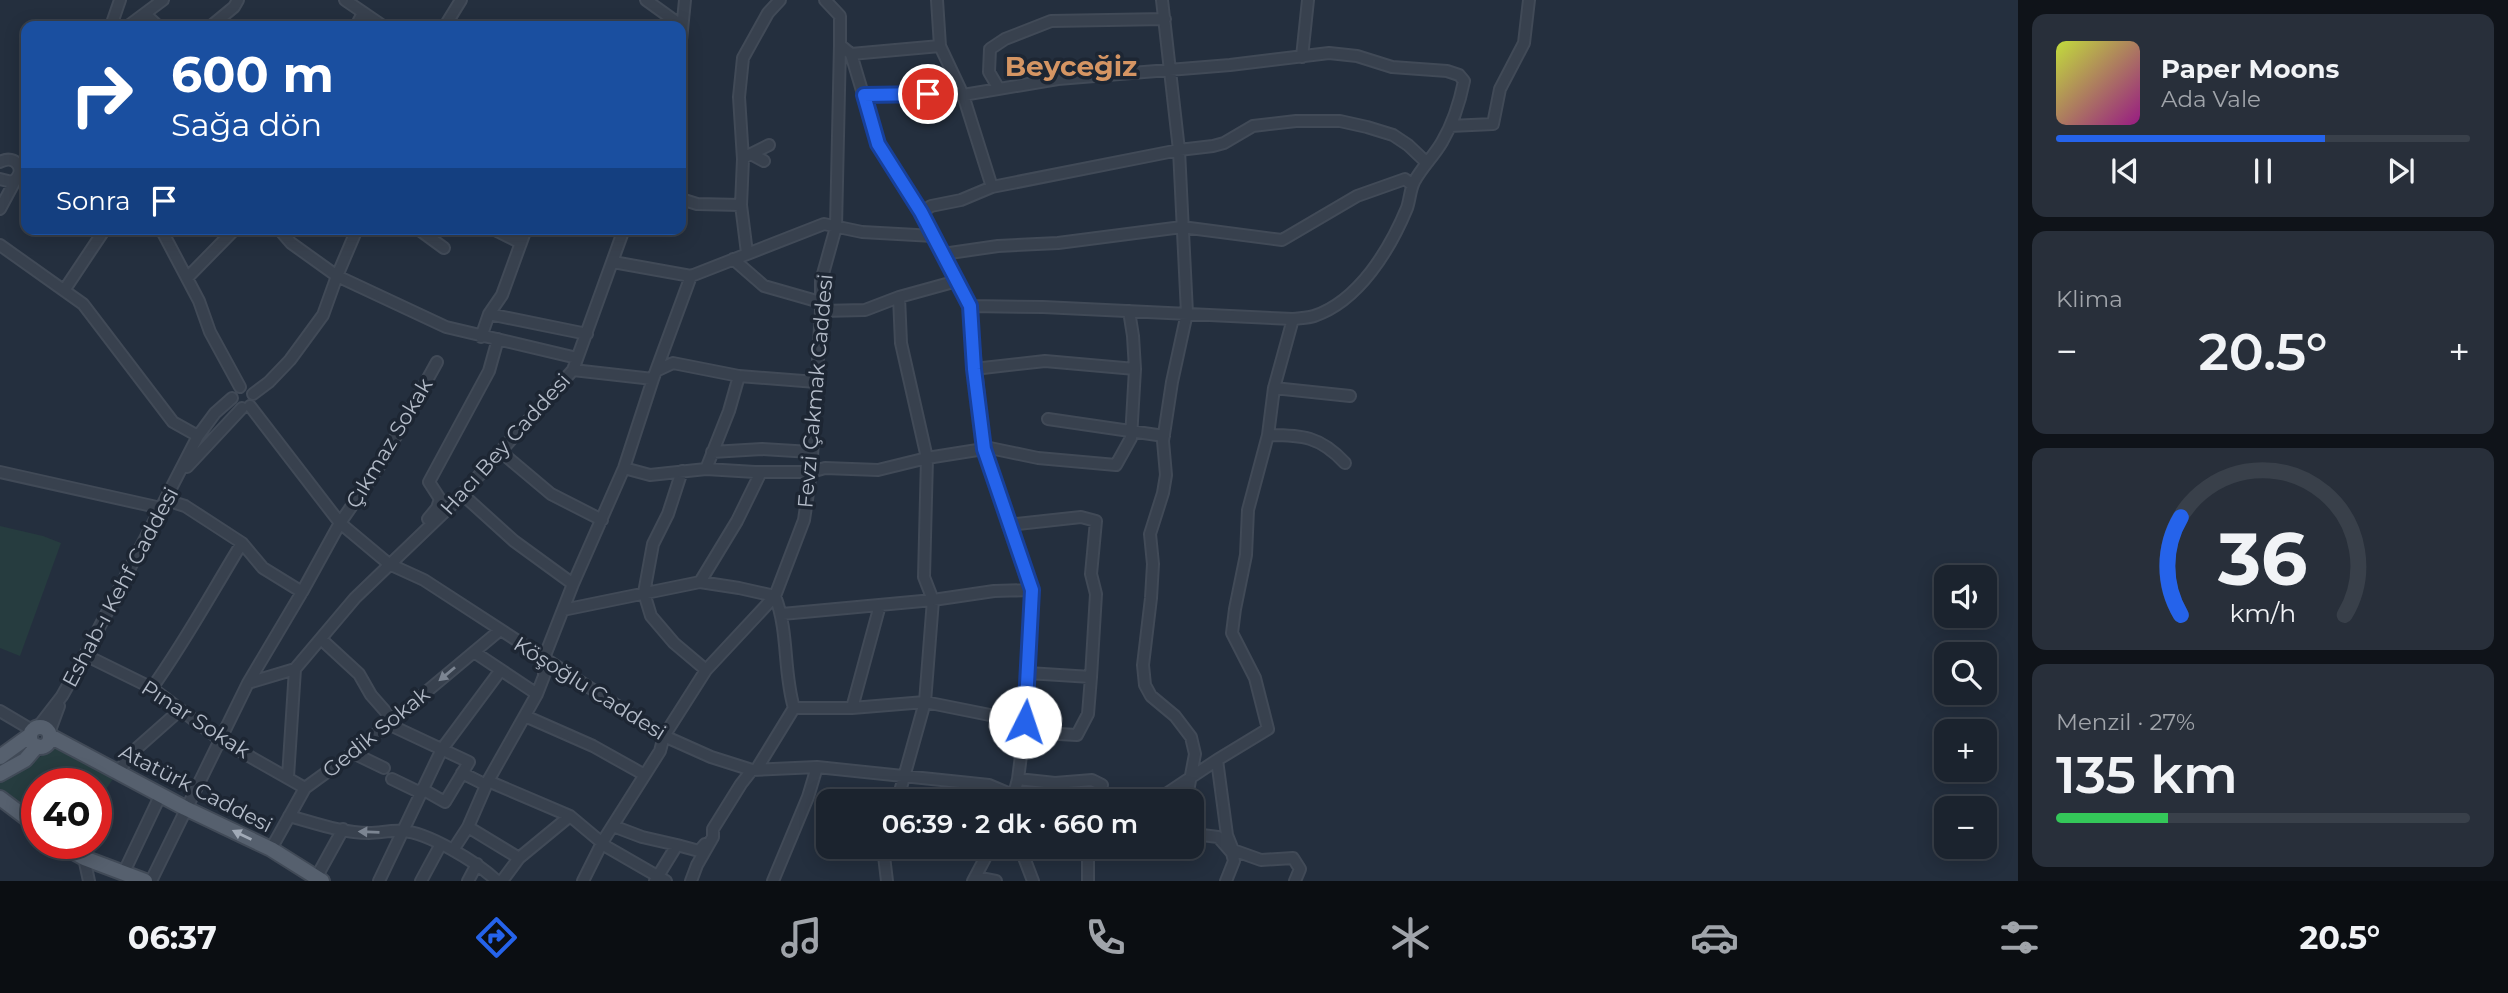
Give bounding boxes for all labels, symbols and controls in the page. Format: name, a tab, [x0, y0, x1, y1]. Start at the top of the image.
text: 600 m	[171, 45, 334, 104]
icon: right	[56, 49, 147, 140]
district label: Beyceğiz	[1005, 49, 1137, 83]
text: Paper Moons	[2161, 53, 2339, 85]
pin	[898, 64, 958, 124]
icon: arrive	[909, 75, 947, 113]
text: Ada Vale	[2161, 85, 2261, 113]
text: Sağa dön	[171, 105, 322, 144]
icon: previous	[2106, 152, 2144, 190]
icon: pause	[2244, 152, 2282, 190]
icon: next	[2382, 152, 2420, 190]
icon: arrive	[145, 182, 183, 220]
text: Sonra	[56, 185, 131, 217]
street label: Fevzi Çakmak Caddesi	[792, 273, 838, 509]
text: Klima	[2056, 285, 2123, 313]
text: 20.5°	[2199, 320, 2327, 383]
text: −	[2056, 328, 2078, 375]
text: +	[2448, 328, 2470, 375]
street label: Hacı Bey Caddesi	[435, 368, 575, 520]
street label: Çıkmaz Sokak	[340, 373, 438, 513]
street label: Eshab-ı Kehf Caddesi	[57, 483, 183, 691]
text: 36	[2217, 515, 2308, 603]
map controls	[1934, 565, 1997, 859]
button: sound	[1934, 565, 1997, 628]
text: km/h	[2230, 598, 2296, 628]
street label: Köşoğlu Caddesi	[509, 631, 671, 745]
button: search	[1934, 642, 1997, 705]
one-way arrow	[438, 666, 456, 682]
street label: Pınar Sokak	[137, 675, 255, 764]
street label: Gedik Sokak	[318, 681, 435, 783]
position arrow	[988, 685, 1062, 759]
text: Menzil · 27%	[2056, 708, 2195, 736]
button: +	[1934, 719, 1997, 782]
street label: Atatürk Caddesi	[115, 739, 277, 837]
text: 135 km	[2056, 743, 2238, 806]
speed limit sign: 40	[21, 768, 112, 859]
button: −	[1934, 796, 1997, 859]
text: 06:39 · 2 dk · 660 m	[882, 808, 1138, 840]
one-way arrow	[358, 826, 380, 837]
one-way arrow	[232, 829, 252, 841]
icon: directions	[472, 913, 521, 962]
icon: music	[777, 913, 826, 962]
icon: phone	[1081, 913, 1130, 962]
icon: climate	[1386, 913, 1435, 962]
icon: car	[1690, 913, 1739, 962]
icon: filters	[1995, 913, 2044, 962]
text: 06:37	[128, 918, 217, 957]
text: 20.5°	[2299, 918, 2380, 957]

